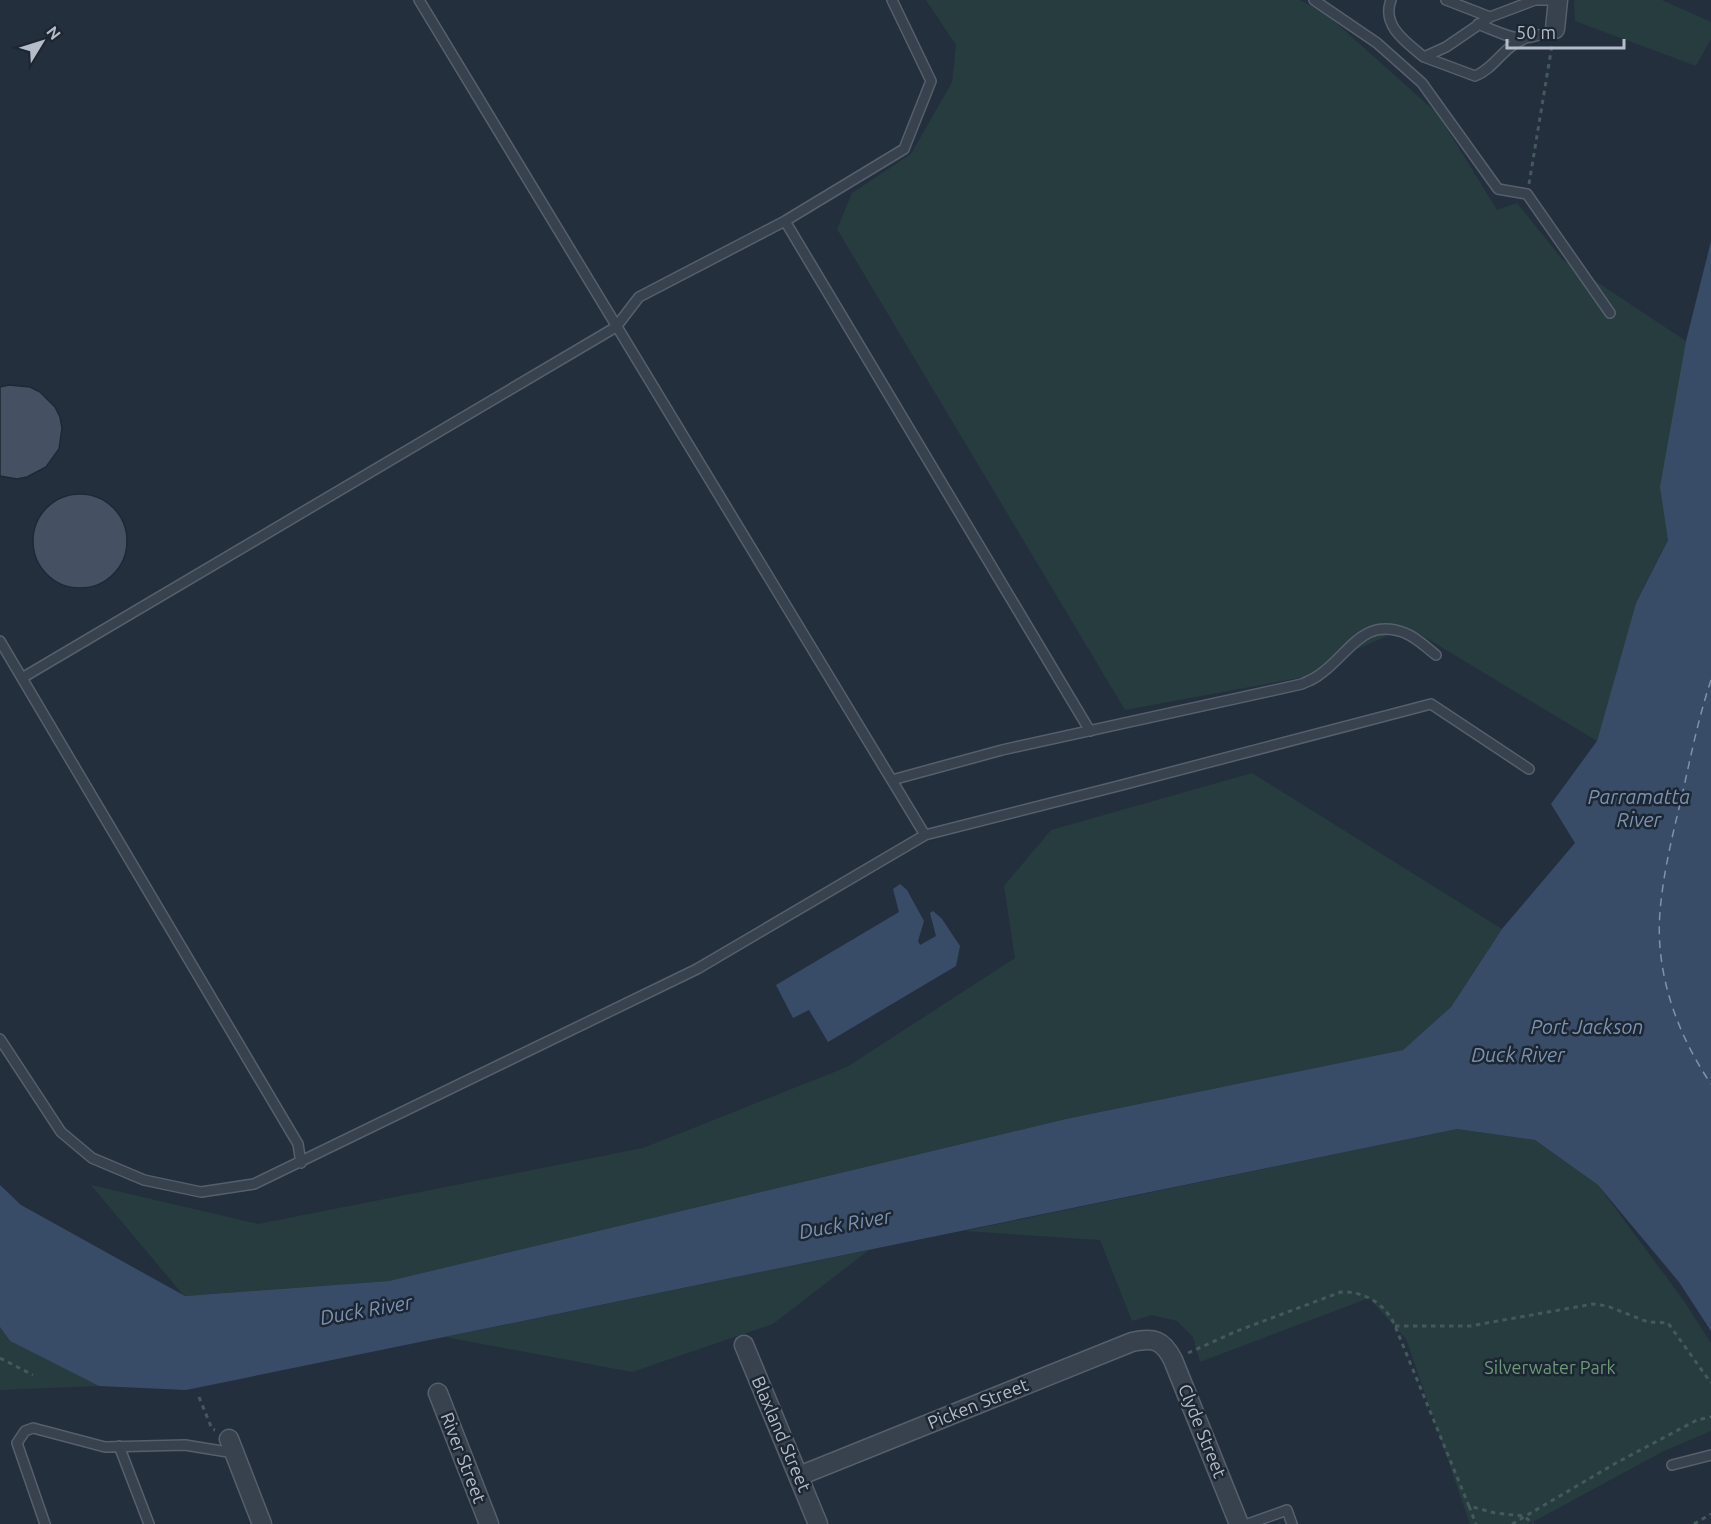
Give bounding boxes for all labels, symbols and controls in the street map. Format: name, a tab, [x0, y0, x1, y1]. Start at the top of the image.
north arrow	[12, 12, 72, 72]
scale bar	[1507, 12, 1624, 50]
text: 50 m	[1516, 22, 1556, 42]
text: N	[43, 23, 65, 43]
water label: Parramatta River	[1588, 785, 1690, 831]
water label: Port Jackson	[1530, 1015, 1644, 1038]
water label: Duck River	[1471, 1043, 1566, 1066]
water label: Duck River	[797, 1204, 894, 1243]
water label: Duck River	[318, 1290, 415, 1329]
park label: Silverwater Park	[1484, 1357, 1616, 1377]
street label: Blaxland Street	[749, 1373, 815, 1494]
street label: Picken Street	[924, 1374, 1031, 1432]
street label: Clyde Street	[1175, 1381, 1231, 1480]
street label: River Street	[437, 1409, 490, 1506]

